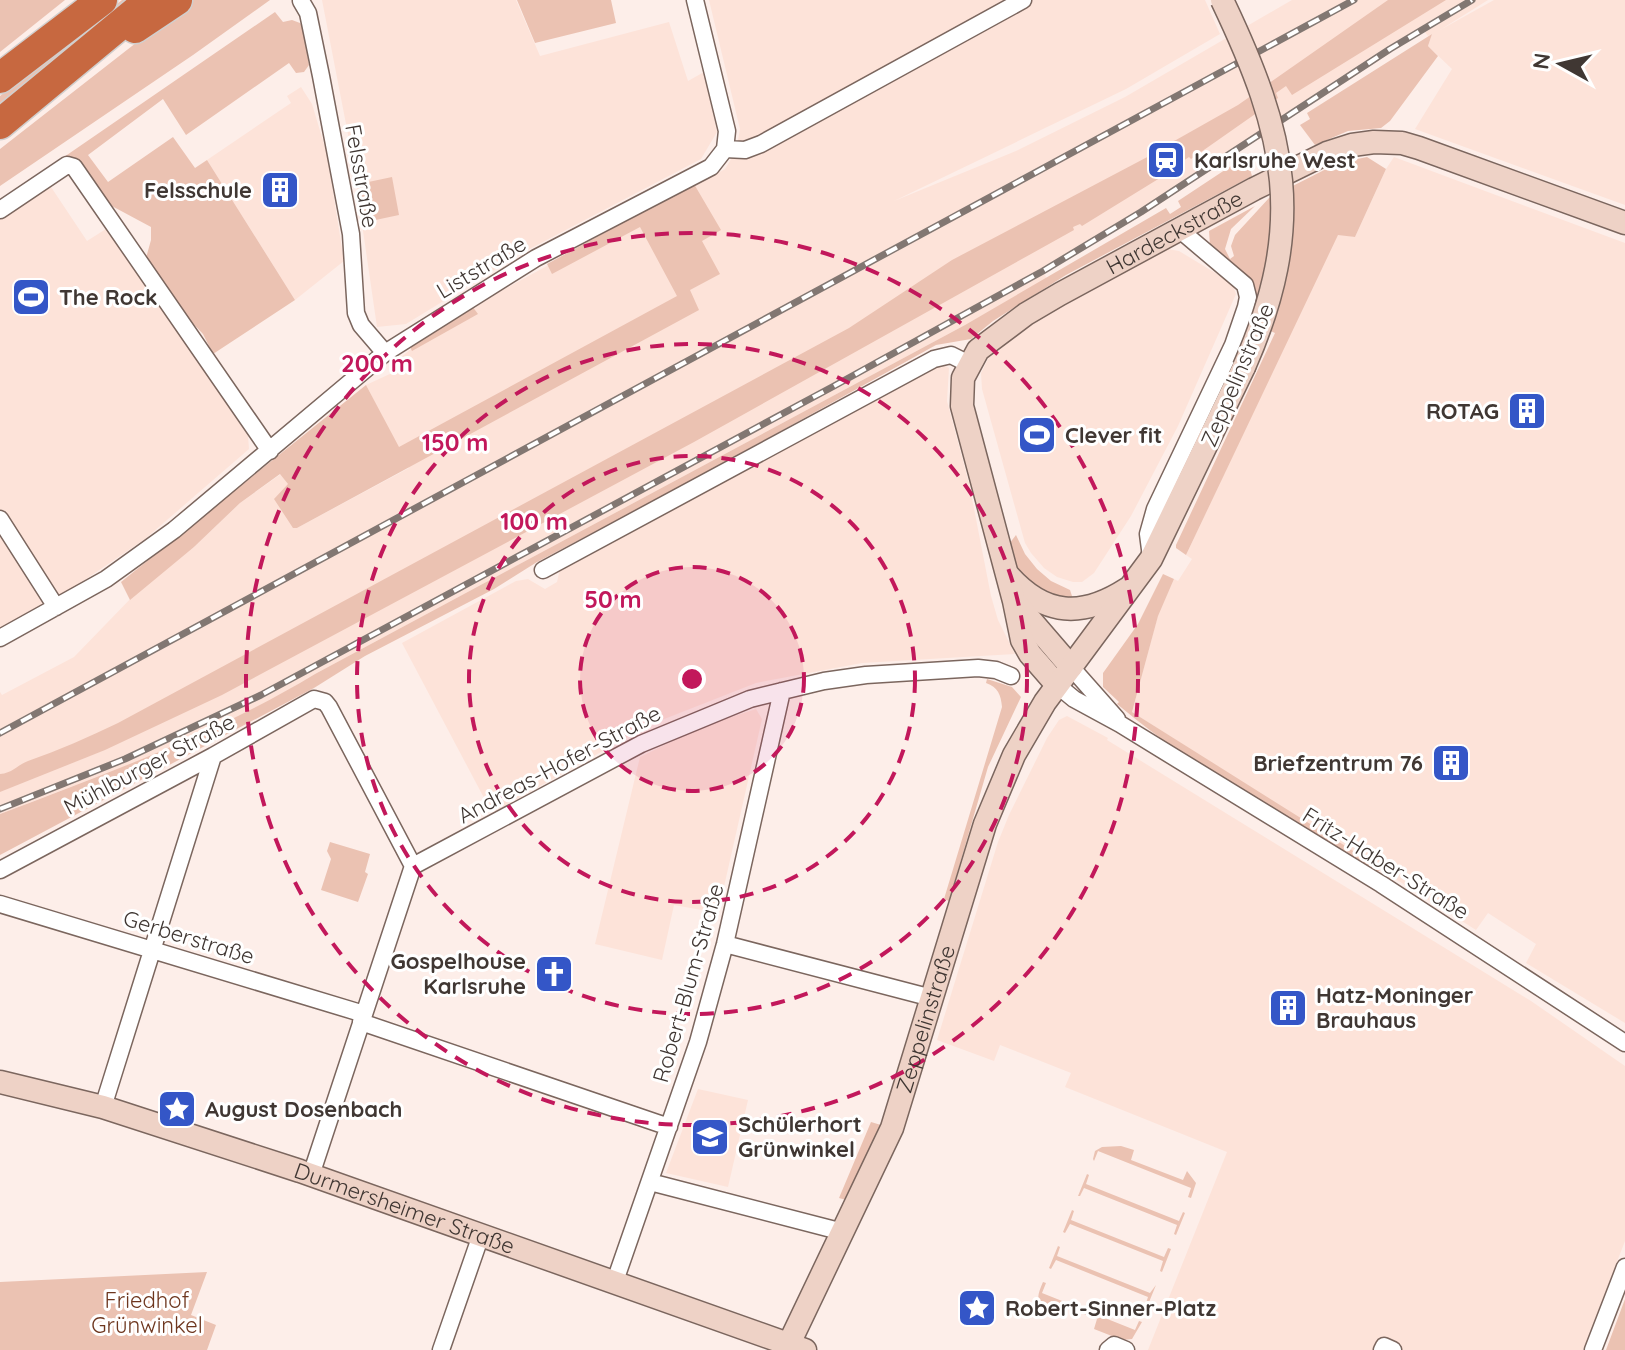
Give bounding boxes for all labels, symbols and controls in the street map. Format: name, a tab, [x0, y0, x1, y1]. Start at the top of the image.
north arrow	[1521, 24, 1601, 104]
text: N	[1526, 51, 1556, 71]
street label: Felsstraße	[339, 122, 385, 230]
station icon: Karlsruhe West	[1145, 139, 1187, 181]
place label: Karlsruhe West	[1194, 146, 1356, 174]
building icon: Felsschule	[259, 169, 301, 211]
place label: Felsschule	[144, 176, 252, 204]
street label: Hardeckstraße	[1101, 184, 1247, 280]
street label: Liststraße	[431, 229, 531, 305]
sports icon: The Rock	[10, 276, 52, 318]
place label: The Rock	[59, 283, 158, 311]
street label: Zeppelinstraße	[1194, 299, 1280, 451]
text: 200 m	[341, 348, 413, 378]
building icon: ROTAG	[1506, 390, 1548, 432]
place label: ROTAG	[1426, 397, 1499, 425]
sports icon: Clever fit	[1016, 414, 1058, 456]
place label: Clever fit	[1065, 421, 1162, 449]
text: 150 m	[422, 427, 488, 457]
text: 100 m	[500, 506, 568, 536]
text: 50 m	[584, 584, 642, 614]
centre of rings	[678, 665, 706, 693]
street label: Andreas-Hofer-Straße	[453, 699, 665, 829]
street label: Mühlburger Straße	[59, 707, 239, 821]
building icon: Briefzentrum 76	[1430, 742, 1472, 784]
place label: Briefzentrum 76	[1253, 749, 1423, 777]
street label: Fritz-Haber-Straße	[1298, 800, 1474, 926]
street label: Robert-Blum-Straße	[646, 880, 730, 1086]
street label: Gerberstraße	[120, 904, 258, 970]
street label: Zeppelinstraße	[890, 942, 961, 1096]
place label: Gospelhouse Karlsruhe	[391, 947, 526, 1000]
church icon: Gospelhouse Karlsruhe	[533, 953, 575, 995]
place label: Hatz-Moninger Brauhaus	[1316, 981, 1474, 1034]
building icon: Hatz-Moninger Brauhaus	[1267, 987, 1309, 1029]
place icon: August Dosenbach	[156, 1088, 198, 1130]
place label: August Dosenbach	[205, 1095, 402, 1123]
place label: Schülerhort Grünwinkel	[738, 1110, 862, 1163]
school or university icon: Schülerhort Grünwinkel	[689, 1116, 731, 1158]
street label: Durmersheimer Straße	[290, 1156, 519, 1260]
park label: Friedhof Grünwinkel	[91, 1286, 203, 1339]
place icon: Robert-Sinner-Platz	[956, 1287, 998, 1329]
place label: Robert-Sinner-Platz	[1005, 1294, 1217, 1322]

